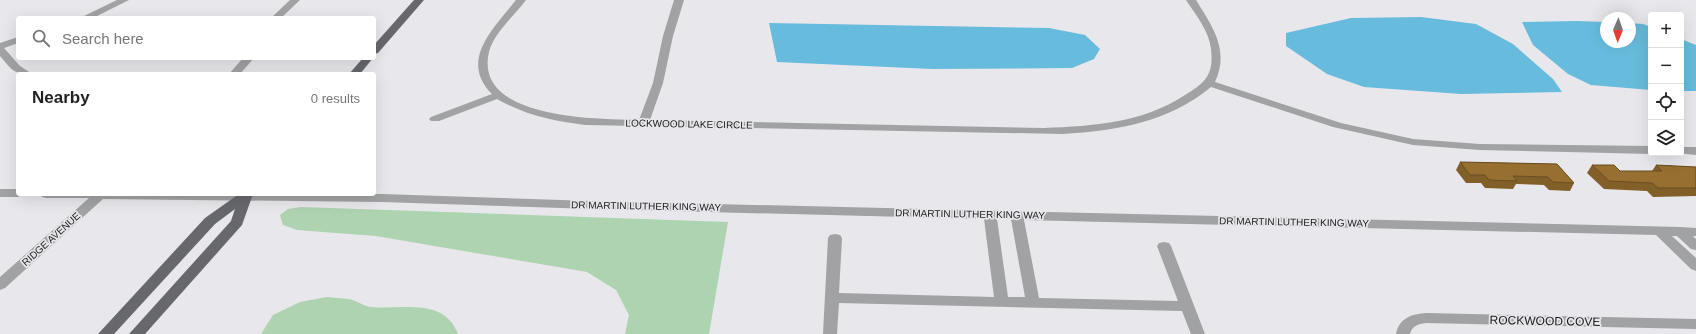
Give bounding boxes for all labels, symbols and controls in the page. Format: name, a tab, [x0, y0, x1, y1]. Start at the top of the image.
north arrow	[1600, 12, 1636, 48]
map controls	[1648, 12, 1684, 156]
button: +	[1648, 12, 1684, 48]
search box	[16, 16, 376, 60]
icon: search	[30, 27, 52, 49]
text: Search here	[62, 30, 144, 47]
button: −	[1648, 48, 1684, 84]
button: locate	[1648, 84, 1684, 120]
text: Nearby	[32, 88, 90, 107]
text: 0 results	[311, 91, 360, 106]
street label: LOCKWOOD LAKE CIRCLE	[625, 117, 753, 131]
button: layers	[1648, 120, 1684, 156]
street label: DR MARTIN LUTHER KING WAY	[571, 199, 721, 213]
street label: DR MARTIN LUTHER KING WAY	[895, 207, 1045, 221]
street label: RIDGE AVENUE	[20, 210, 83, 268]
street label: DR MARTIN LUTHER KING WAY	[1219, 215, 1369, 229]
street label: ROCKWOOD COVE	[1490, 313, 1600, 329]

